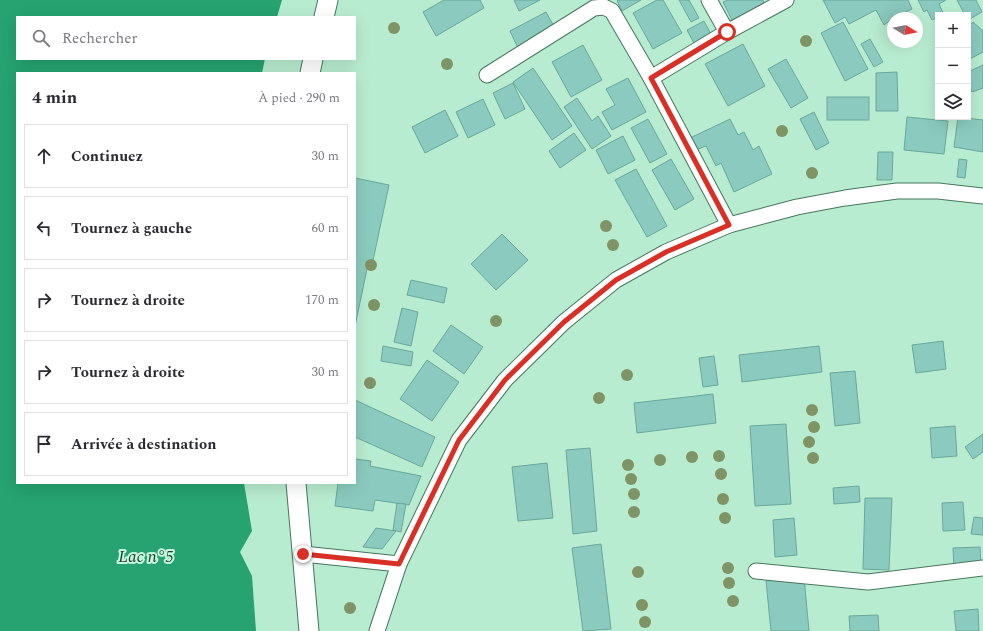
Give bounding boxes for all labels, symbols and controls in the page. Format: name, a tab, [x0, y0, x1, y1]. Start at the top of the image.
north arrow	[887, 12, 923, 48]
map controls	[935, 12, 971, 120]
button: +	[935, 12, 971, 48]
search box	[16, 16, 356, 60]
route start	[718, 23, 736, 41]
icon: search	[30, 27, 52, 49]
text: Rechercher	[62, 27, 137, 50]
button: −	[935, 48, 971, 84]
button: layers	[935, 84, 971, 120]
text: 4 min	[32, 85, 77, 111]
text: À pied · 290 m	[258, 88, 340, 108]
icon: ahead	[33, 145, 55, 167]
text: Continuez	[71, 145, 143, 168]
text: 30 m	[312, 146, 339, 166]
icon: left	[33, 217, 55, 239]
text: Tournez à gauche	[71, 217, 192, 240]
text: 60 m	[312, 218, 339, 238]
icon: right	[33, 289, 55, 311]
text: Tournez à droite	[71, 289, 185, 312]
text: 170 m	[305, 290, 339, 310]
icon: right	[33, 361, 55, 383]
text: Tournez à droite	[71, 361, 185, 384]
text: 30 m	[312, 362, 339, 382]
icon: arrive	[33, 433, 55, 455]
text: Arrivée à destination	[71, 433, 217, 456]
water label: Lac n°5	[118, 544, 174, 570]
route end	[294, 545, 312, 563]

